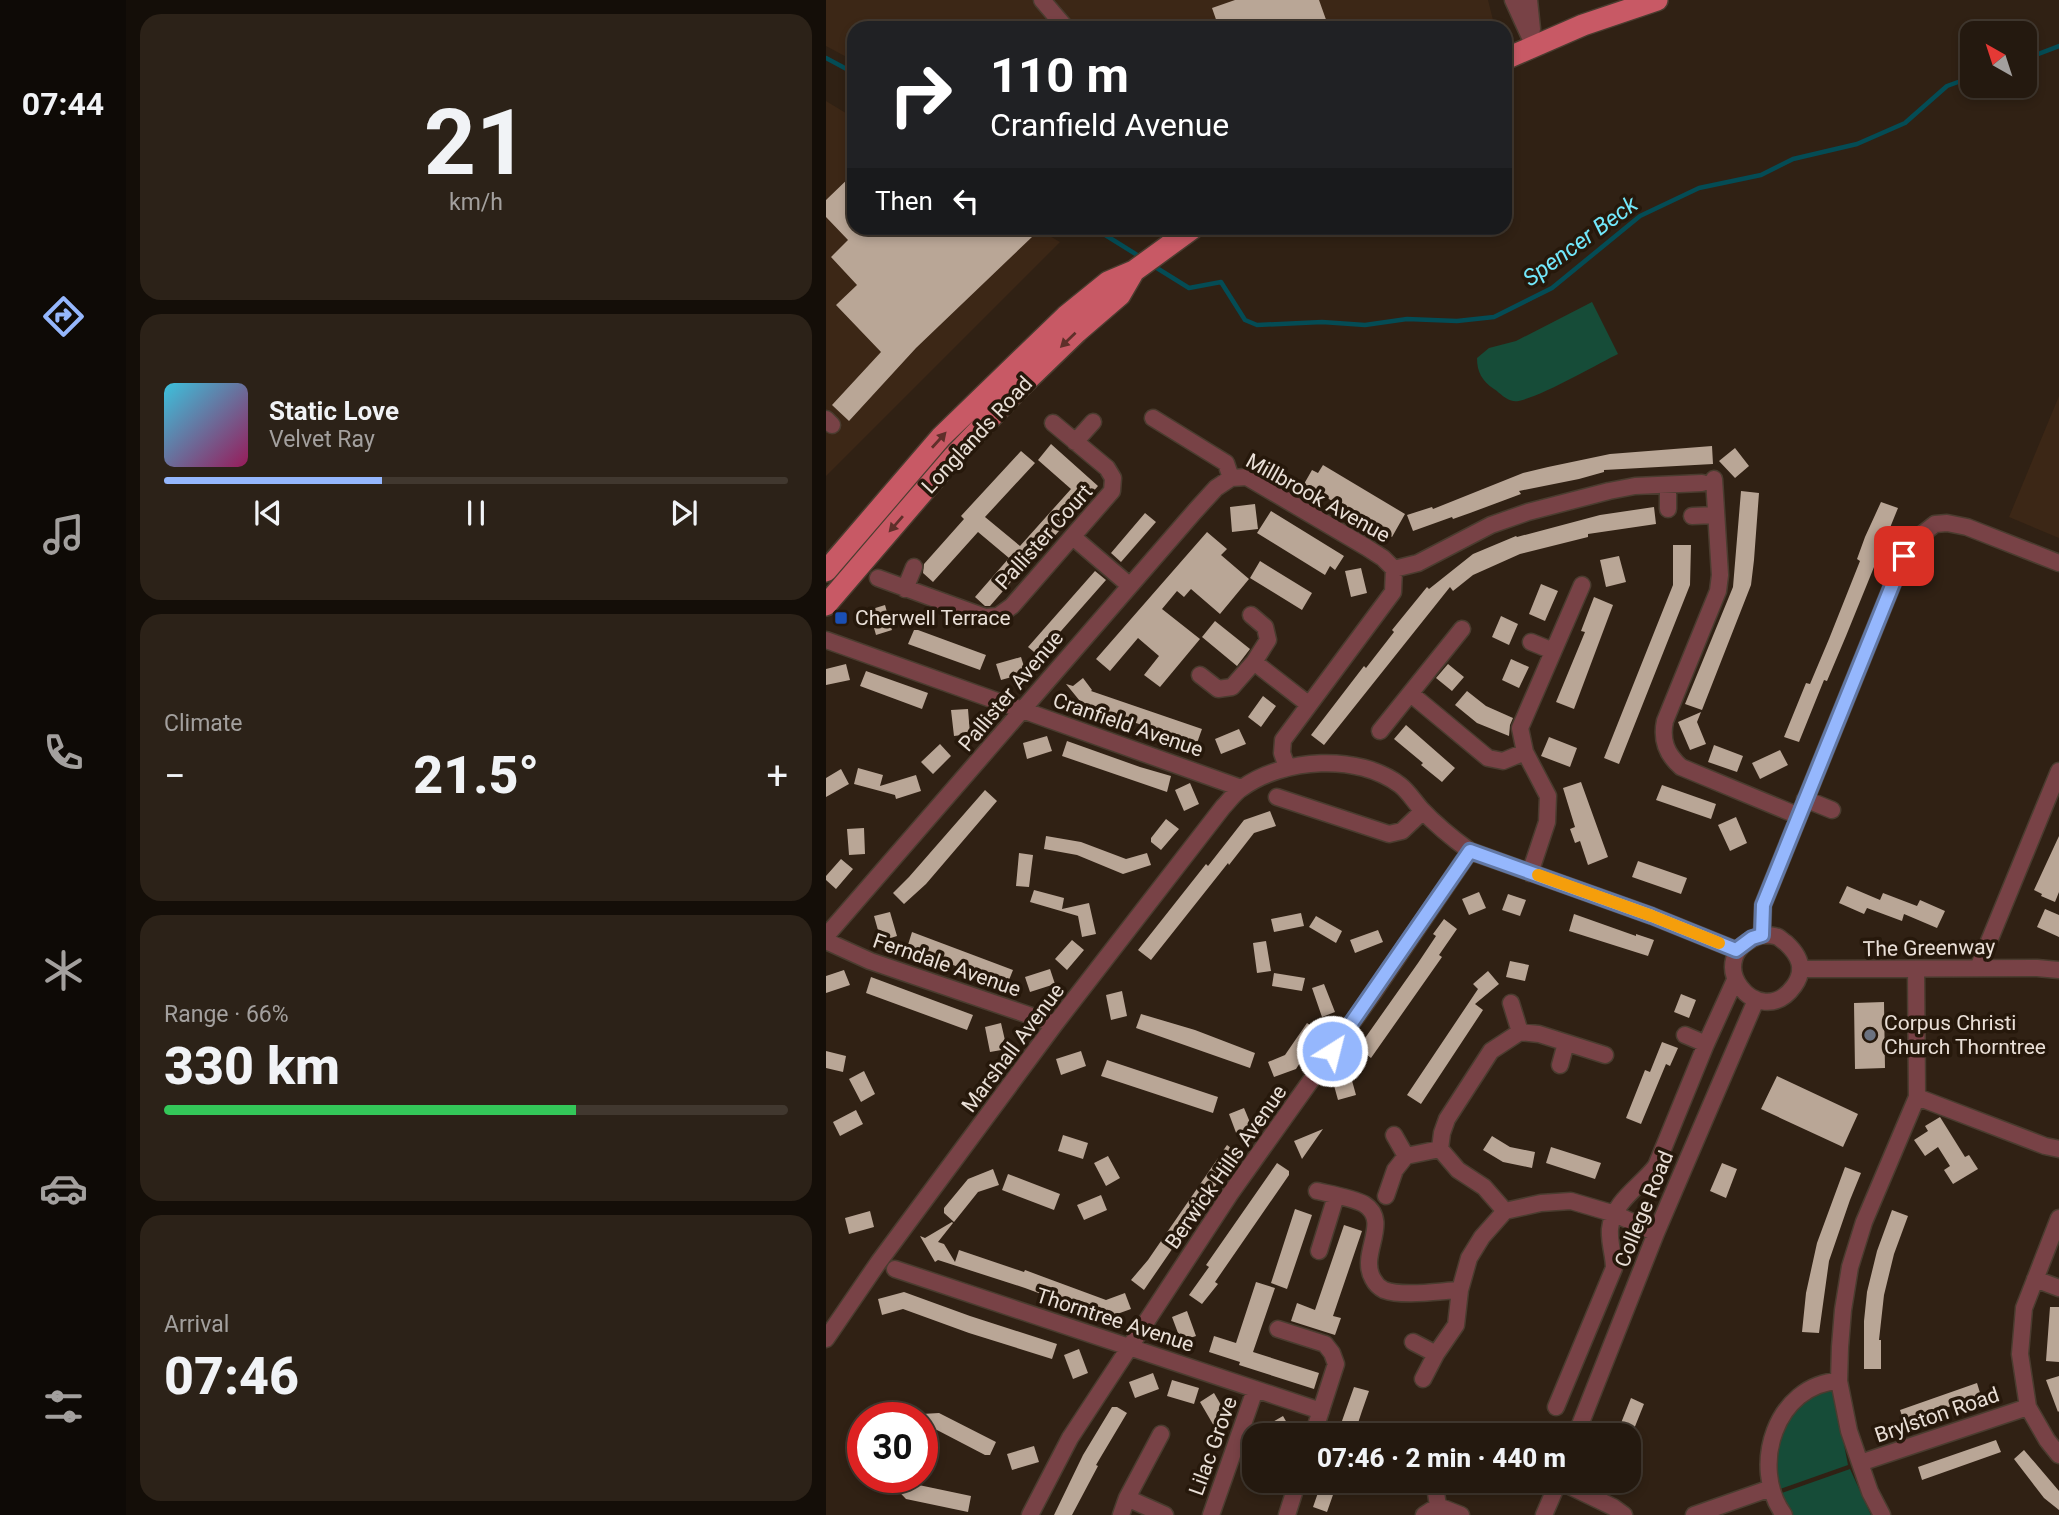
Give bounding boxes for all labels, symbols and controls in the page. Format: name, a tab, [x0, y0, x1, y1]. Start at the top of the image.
north arrow	[1960, 21, 2037, 98]
map controls	[1960, 21, 2037, 98]
text: 110 m	[990, 47, 1129, 104]
icon: right	[875, 49, 966, 140]
text: 07:44	[22, 85, 104, 123]
text: 21	[424, 90, 528, 196]
text: Cranfield Avenue	[990, 106, 1229, 144]
icon: left	[947, 182, 985, 220]
text: Then	[875, 186, 933, 216]
text: km/h	[449, 189, 503, 216]
water label: Spencer Beck	[1518, 190, 1644, 292]
icon: directions	[39, 292, 88, 341]
one-way arrow	[1060, 332, 1077, 348]
street label: Longlands Road	[917, 372, 1037, 498]
text: Static Love	[269, 396, 399, 426]
text: Velvet Ray	[269, 426, 375, 453]
one-way arrow	[930, 432, 946, 449]
street label: Millbrook Avenue	[1242, 449, 1394, 547]
street label: Pallister Court	[991, 480, 1097, 594]
icon: previous	[249, 494, 287, 532]
icon: pause	[457, 494, 495, 532]
icon: next	[665, 494, 703, 532]
icon: music	[39, 510, 88, 559]
one-way arrow	[888, 515, 904, 533]
pin	[1874, 526, 1934, 586]
icon: arrive	[1885, 537, 1923, 575]
place label: Cherwell Terrace	[855, 606, 1011, 630]
marker: Cherwell Terrace	[833, 610, 849, 626]
street label: Pallister Avenue	[954, 626, 1068, 756]
street label: Cranfield Avenue	[1050, 688, 1206, 762]
text: Climate	[164, 710, 243, 737]
icon: phone	[39, 728, 88, 777]
text: 21.5°	[413, 745, 539, 806]
text: −	[164, 754, 186, 798]
text: +	[766, 754, 788, 798]
street label: Ferndale Avenue	[870, 928, 1024, 1002]
street label: The Greenway	[1863, 935, 1996, 961]
icon: climate	[39, 946, 88, 995]
street label: Marshall Avenue	[957, 979, 1069, 1117]
text: Range · 66%	[164, 1001, 289, 1028]
place label: Corpus Christi Church Thorntree	[1884, 1011, 2046, 1059]
position arrow	[1295, 1014, 1369, 1088]
marker: Corpus Christi Church Thorntree	[1862, 1027, 1878, 1043]
text: 330 km	[164, 1036, 340, 1097]
street label: Berwick Hills Avenue	[1160, 1081, 1292, 1253]
street label: College Road	[1610, 1147, 1678, 1271]
icon: car	[39, 1164, 88, 1213]
street label: Thorntree Avenue	[1033, 1283, 1197, 1357]
text: Arrival	[164, 1311, 229, 1338]
text: 07:46	[164, 1346, 299, 1407]
icon: filters	[39, 1382, 88, 1431]
street label: Brylston Road	[1872, 1383, 2002, 1447]
street label: Lilac Grove	[1184, 1393, 1242, 1499]
speed limit sign: 30	[847, 1402, 938, 1493]
text: 07:46 · 2 min · 440 m	[1317, 1443, 1566, 1473]

